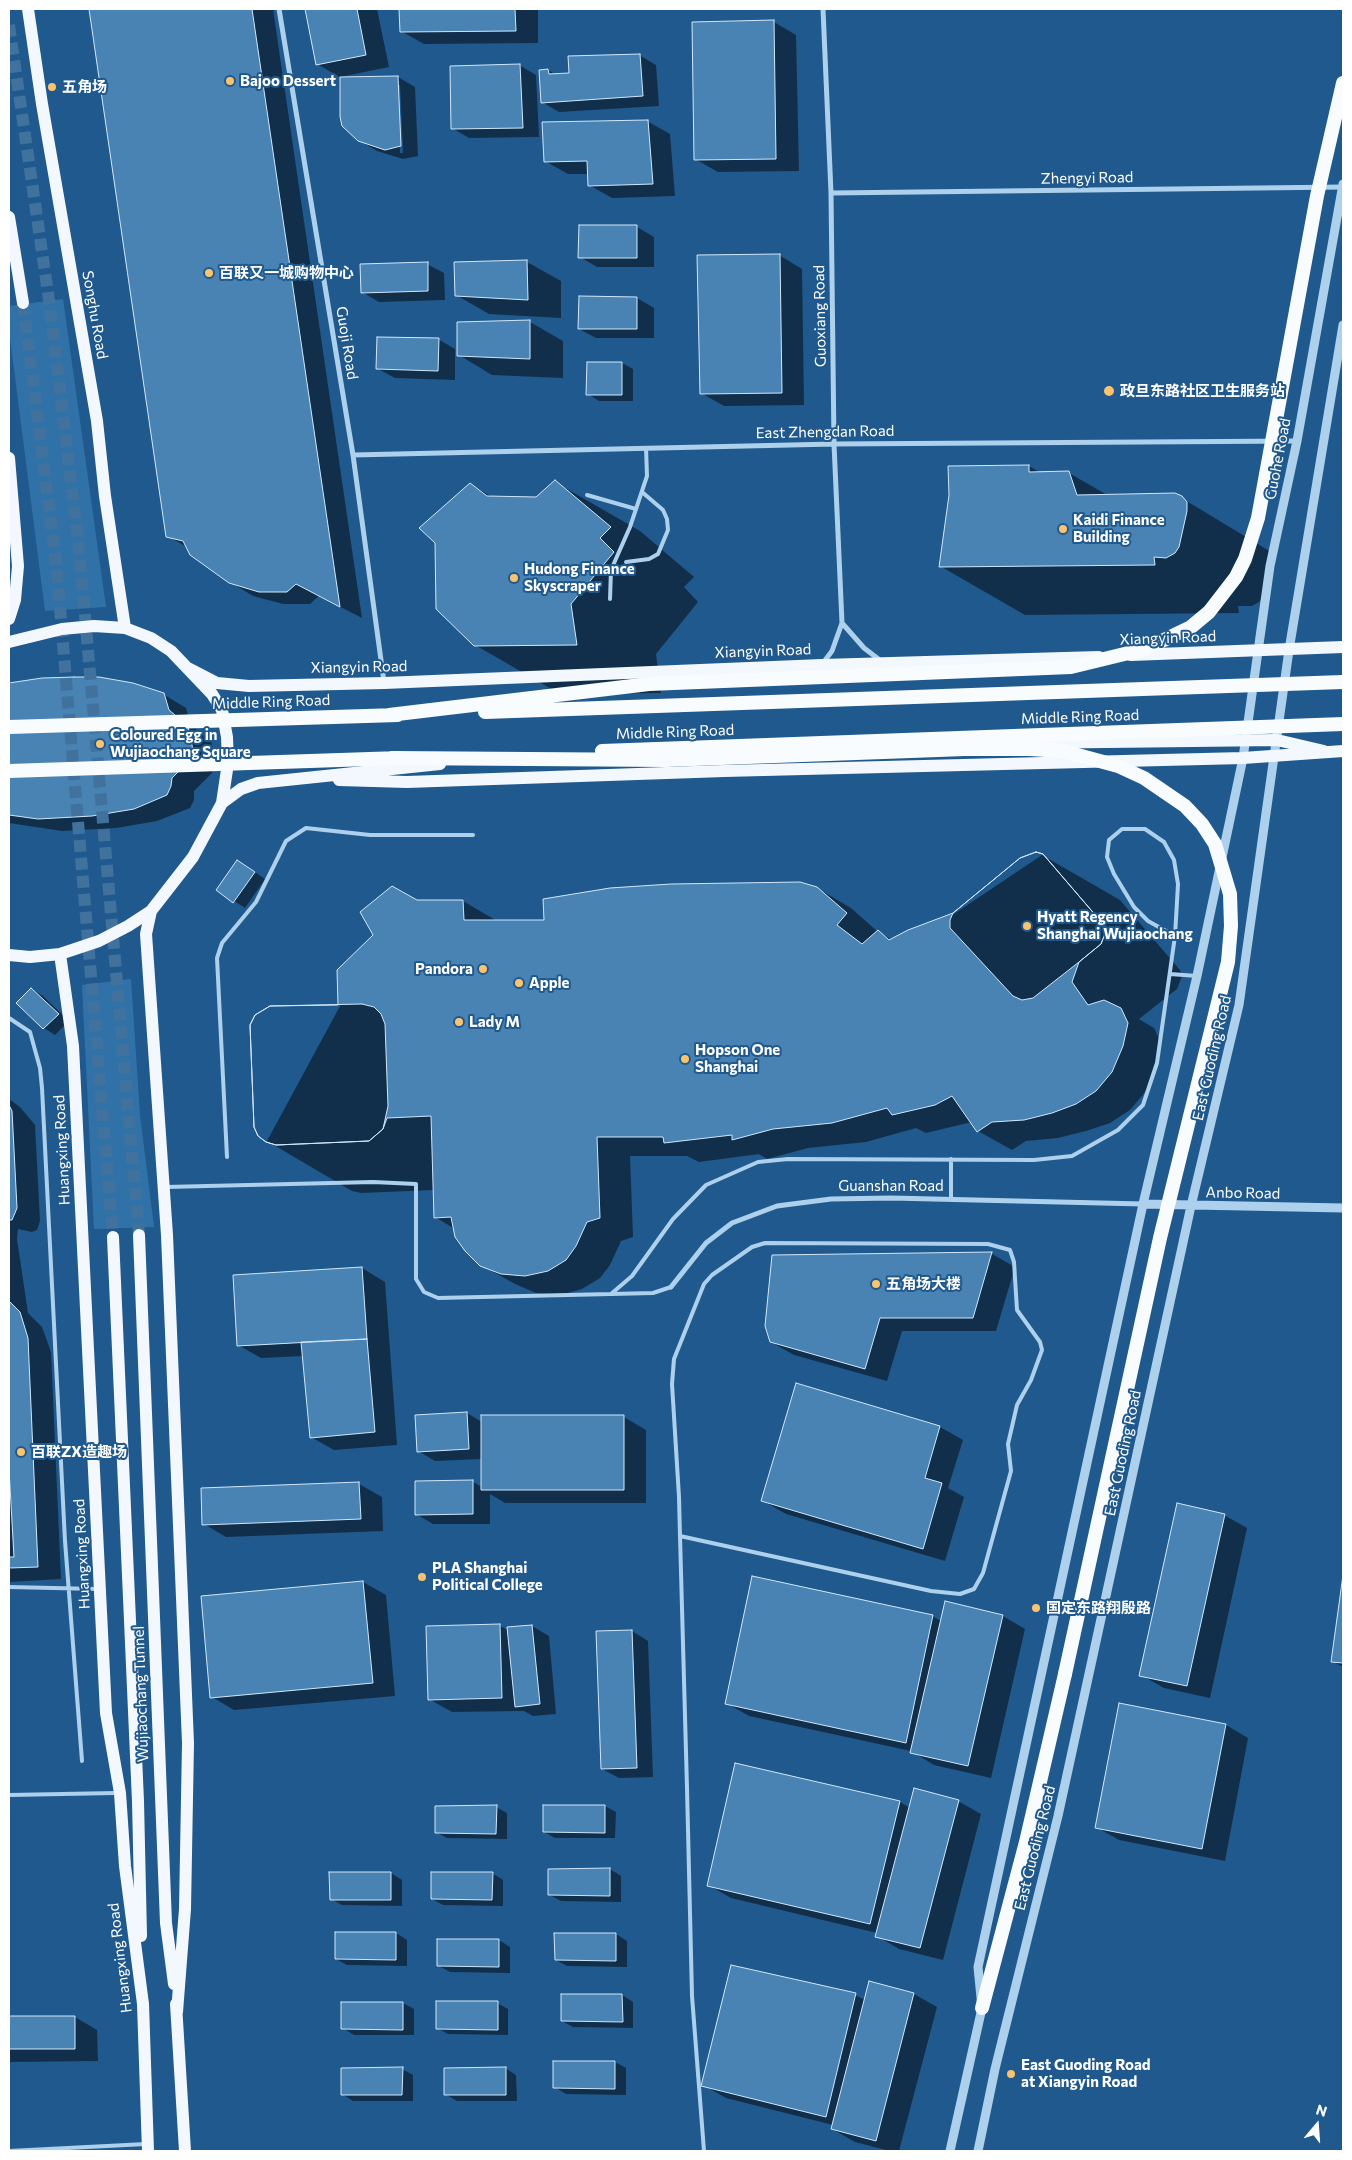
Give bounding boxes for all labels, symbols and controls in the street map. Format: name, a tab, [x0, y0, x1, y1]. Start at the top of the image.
place label: Bajoo Dessert	[240, 72, 336, 90]
marker: Bajoo Dessert	[224, 75, 236, 87]
place label: 五角场	[62, 78, 107, 96]
marker: 五角场	[46, 81, 58, 93]
street label: Zhengyi Road	[1040, 168, 1134, 188]
place label: 百联又一城购物中心	[219, 264, 354, 282]
street label: Guoxiang Road	[810, 265, 830, 367]
marker: 百联又一城购物中心	[203, 267, 215, 279]
street label: Songhu Road	[78, 269, 112, 361]
street label: Guoji Road	[332, 305, 362, 381]
place label: 政旦东路社区卫生服务站	[1120, 382, 1285, 400]
marker: 政旦东路社区卫生服务站	[1102, 384, 1116, 398]
street label: Guohe Road	[1261, 417, 1295, 501]
street label: East Zhengdan Road	[755, 422, 895, 442]
place label: Kaidi Finance Building	[1073, 511, 1165, 546]
marker: Kaidi Finance Building	[1057, 523, 1069, 535]
place label: Hudong Finance Skyscraper	[524, 560, 635, 595]
marker: Hudong Finance Skyscraper	[508, 572, 520, 584]
street label: Xiangyin Road	[1119, 627, 1217, 649]
street label: Xiangyin Road	[714, 640, 812, 662]
street label: Xiangyin Road	[310, 657, 408, 677]
street label: Middle Ring Road	[211, 691, 331, 713]
street label: Middle Ring Road	[1020, 706, 1140, 728]
street label: Middle Ring Road	[615, 721, 735, 743]
place label: Coloured Egg in Wujiaochang Square	[110, 726, 251, 761]
marker: Coloured Egg in Wujiaochang Square	[94, 738, 106, 750]
place label: Hyatt Regency Shanghai Wujiaochang	[1037, 908, 1193, 943]
marker: Hyatt Regency Shanghai Wujiaochang	[1021, 920, 1033, 932]
place label: Pandora	[415, 960, 473, 978]
marker: Pandora	[477, 963, 489, 975]
place label: Apple	[529, 974, 570, 992]
marker: Apple	[513, 977, 525, 989]
street label: East Guoding Road	[1189, 994, 1235, 1122]
place label: Lady M	[469, 1013, 520, 1031]
marker: Lady M	[453, 1016, 465, 1028]
place label: Hopson One Shanghai	[695, 1041, 780, 1076]
marker: Hopson One Shanghai	[679, 1053, 691, 1065]
street label: Huangxing Road	[50, 1094, 74, 1206]
street label: Guanshan Road	[838, 1177, 944, 1195]
street label: Anbo Road	[1206, 1183, 1280, 1203]
place label: 五角场大楼	[886, 1275, 961, 1293]
marker: 五角场大楼	[870, 1278, 882, 1290]
street label: East Guoding Road	[1101, 1389, 1145, 1517]
place label: 百联ZX造趣场	[31, 1443, 127, 1461]
marker: 百联ZX造趣场	[15, 1446, 27, 1458]
street label: Huangxing Road	[70, 1498, 94, 1610]
place label: PLA Shanghai Political College	[432, 1559, 543, 1594]
marker: PLA Shanghai Political College	[416, 1571, 428, 1583]
place label: 国定东路翔殷路	[1046, 1599, 1151, 1617]
marker: 国定东路翔殷路	[1030, 1602, 1042, 1614]
street label: Wujiaochang Tunnel	[130, 1625, 152, 1763]
street label: East Guoding Road	[1011, 1784, 1059, 1912]
street label: Huangxing Road	[104, 1902, 136, 2014]
place label: East Guoding Road at Xiangyin Road	[1021, 2056, 1151, 2091]
marker: East Guoding Road at Xiangyin Road	[1005, 2068, 1017, 2080]
north arrow	[1292, 2100, 1342, 2150]
text: N	[1314, 2101, 1329, 2120]

